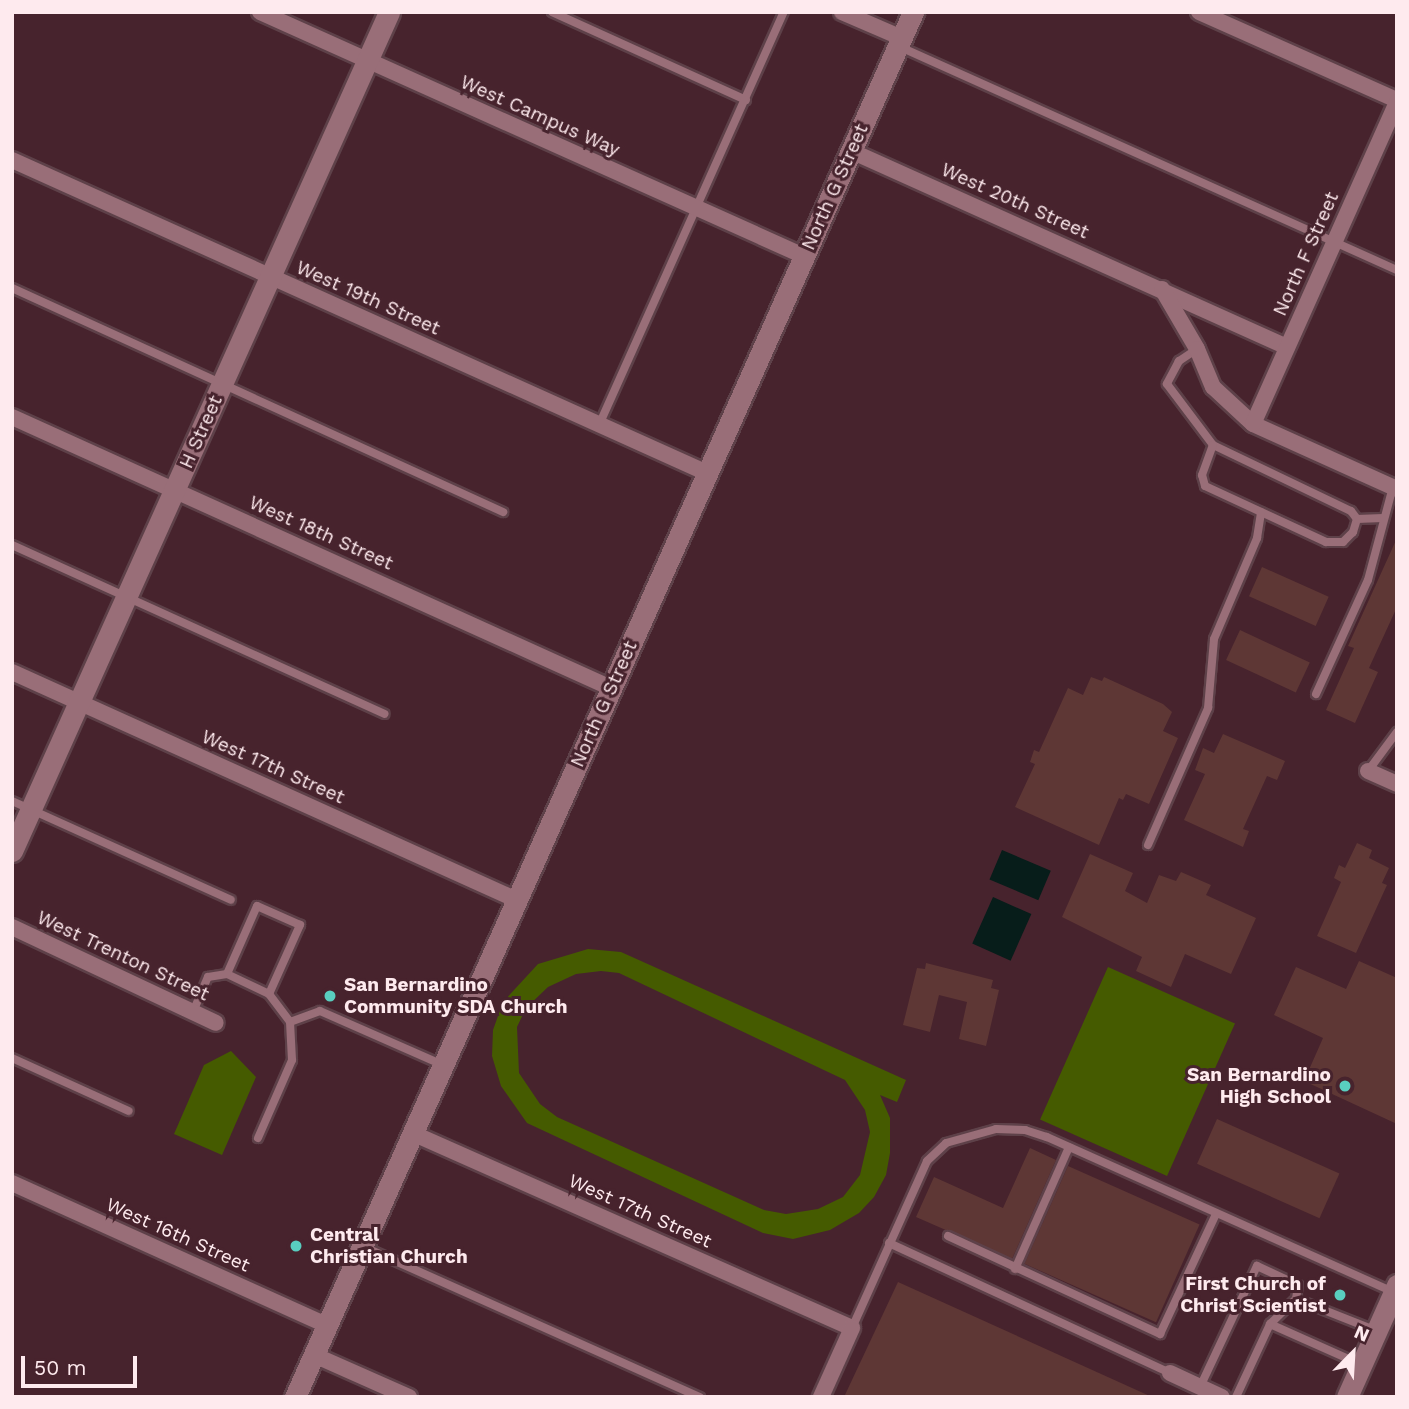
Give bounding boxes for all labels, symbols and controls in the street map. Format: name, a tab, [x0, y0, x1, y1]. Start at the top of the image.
street label: West Campus Way	[457, 70, 623, 162]
street label: North G Street	[797, 120, 873, 254]
street label: West 20th Street	[938, 158, 1092, 244]
street label: North F Street	[1268, 188, 1344, 320]
street label: West 19th Street	[292, 256, 444, 340]
street label: H Street	[175, 392, 227, 472]
street label: West 18th Street	[245, 491, 397, 575]
street label: North G Street	[566, 637, 642, 771]
street label: West 17th Street	[198, 725, 348, 809]
street label: West Trenton Street	[33, 906, 213, 1006]
place label: San Bernardino Community SDA Church	[344, 974, 568, 1018]
marker: San Bernardino Community SDA Church	[322, 988, 338, 1004]
place label: San Bernardino High School	[1187, 1064, 1331, 1108]
marker: San Bernardino High School	[1337, 1078, 1353, 1094]
street label: West 17th Street	[565, 1169, 715, 1253]
street label: West 16th Street	[102, 1193, 254, 1277]
place label: Central Christian Church	[310, 1224, 468, 1268]
marker: Central Christian Church	[288, 1238, 304, 1254]
place label: First Church of Christ Scientist	[1180, 1273, 1326, 1317]
marker: First Church of Christ Scientist	[1332, 1287, 1348, 1303]
north arrow	[1318, 1318, 1388, 1388]
text: N	[1351, 1320, 1373, 1347]
scale bar	[24, 1342, 140, 1386]
text: 50 m	[34, 1355, 86, 1380]

